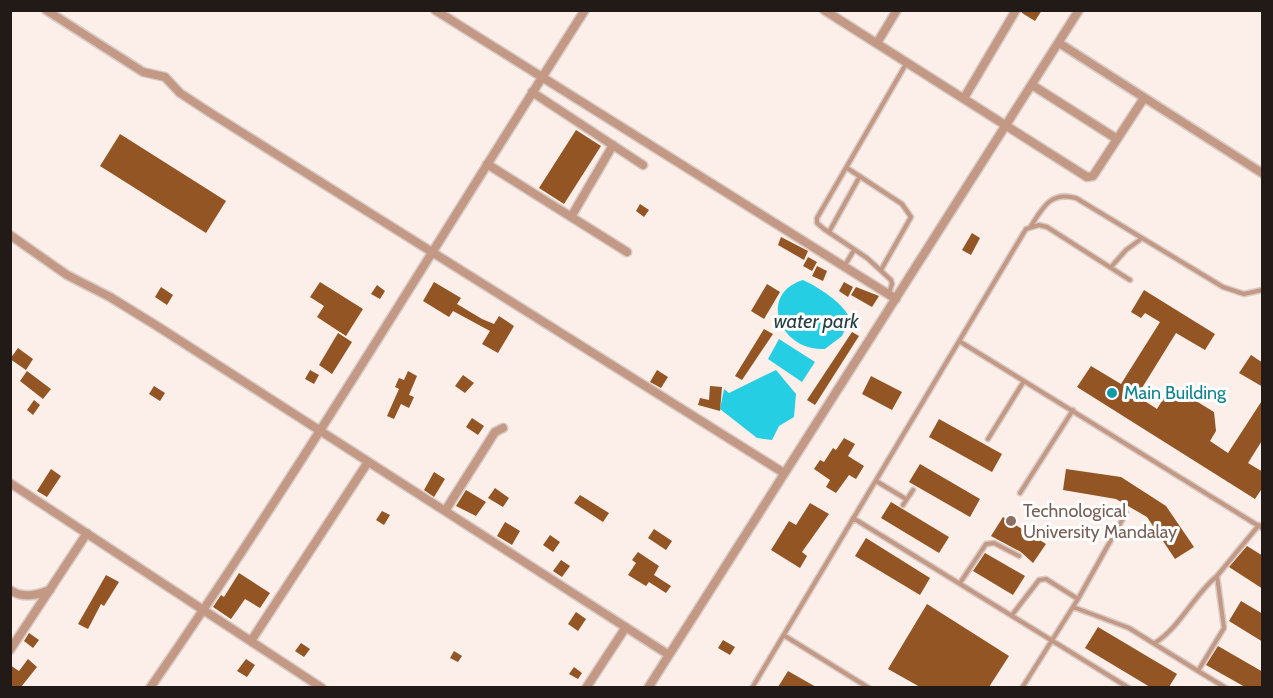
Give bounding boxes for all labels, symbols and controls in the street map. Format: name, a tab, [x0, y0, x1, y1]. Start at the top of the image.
water label: water park	[773, 309, 860, 333]
place label: Main Building	[1124, 382, 1227, 404]
marker: Main Building	[1105, 386, 1119, 400]
place label: Technological University Mandalay	[1023, 500, 1177, 543]
marker: Technological University Mandalay	[1004, 514, 1018, 528]

